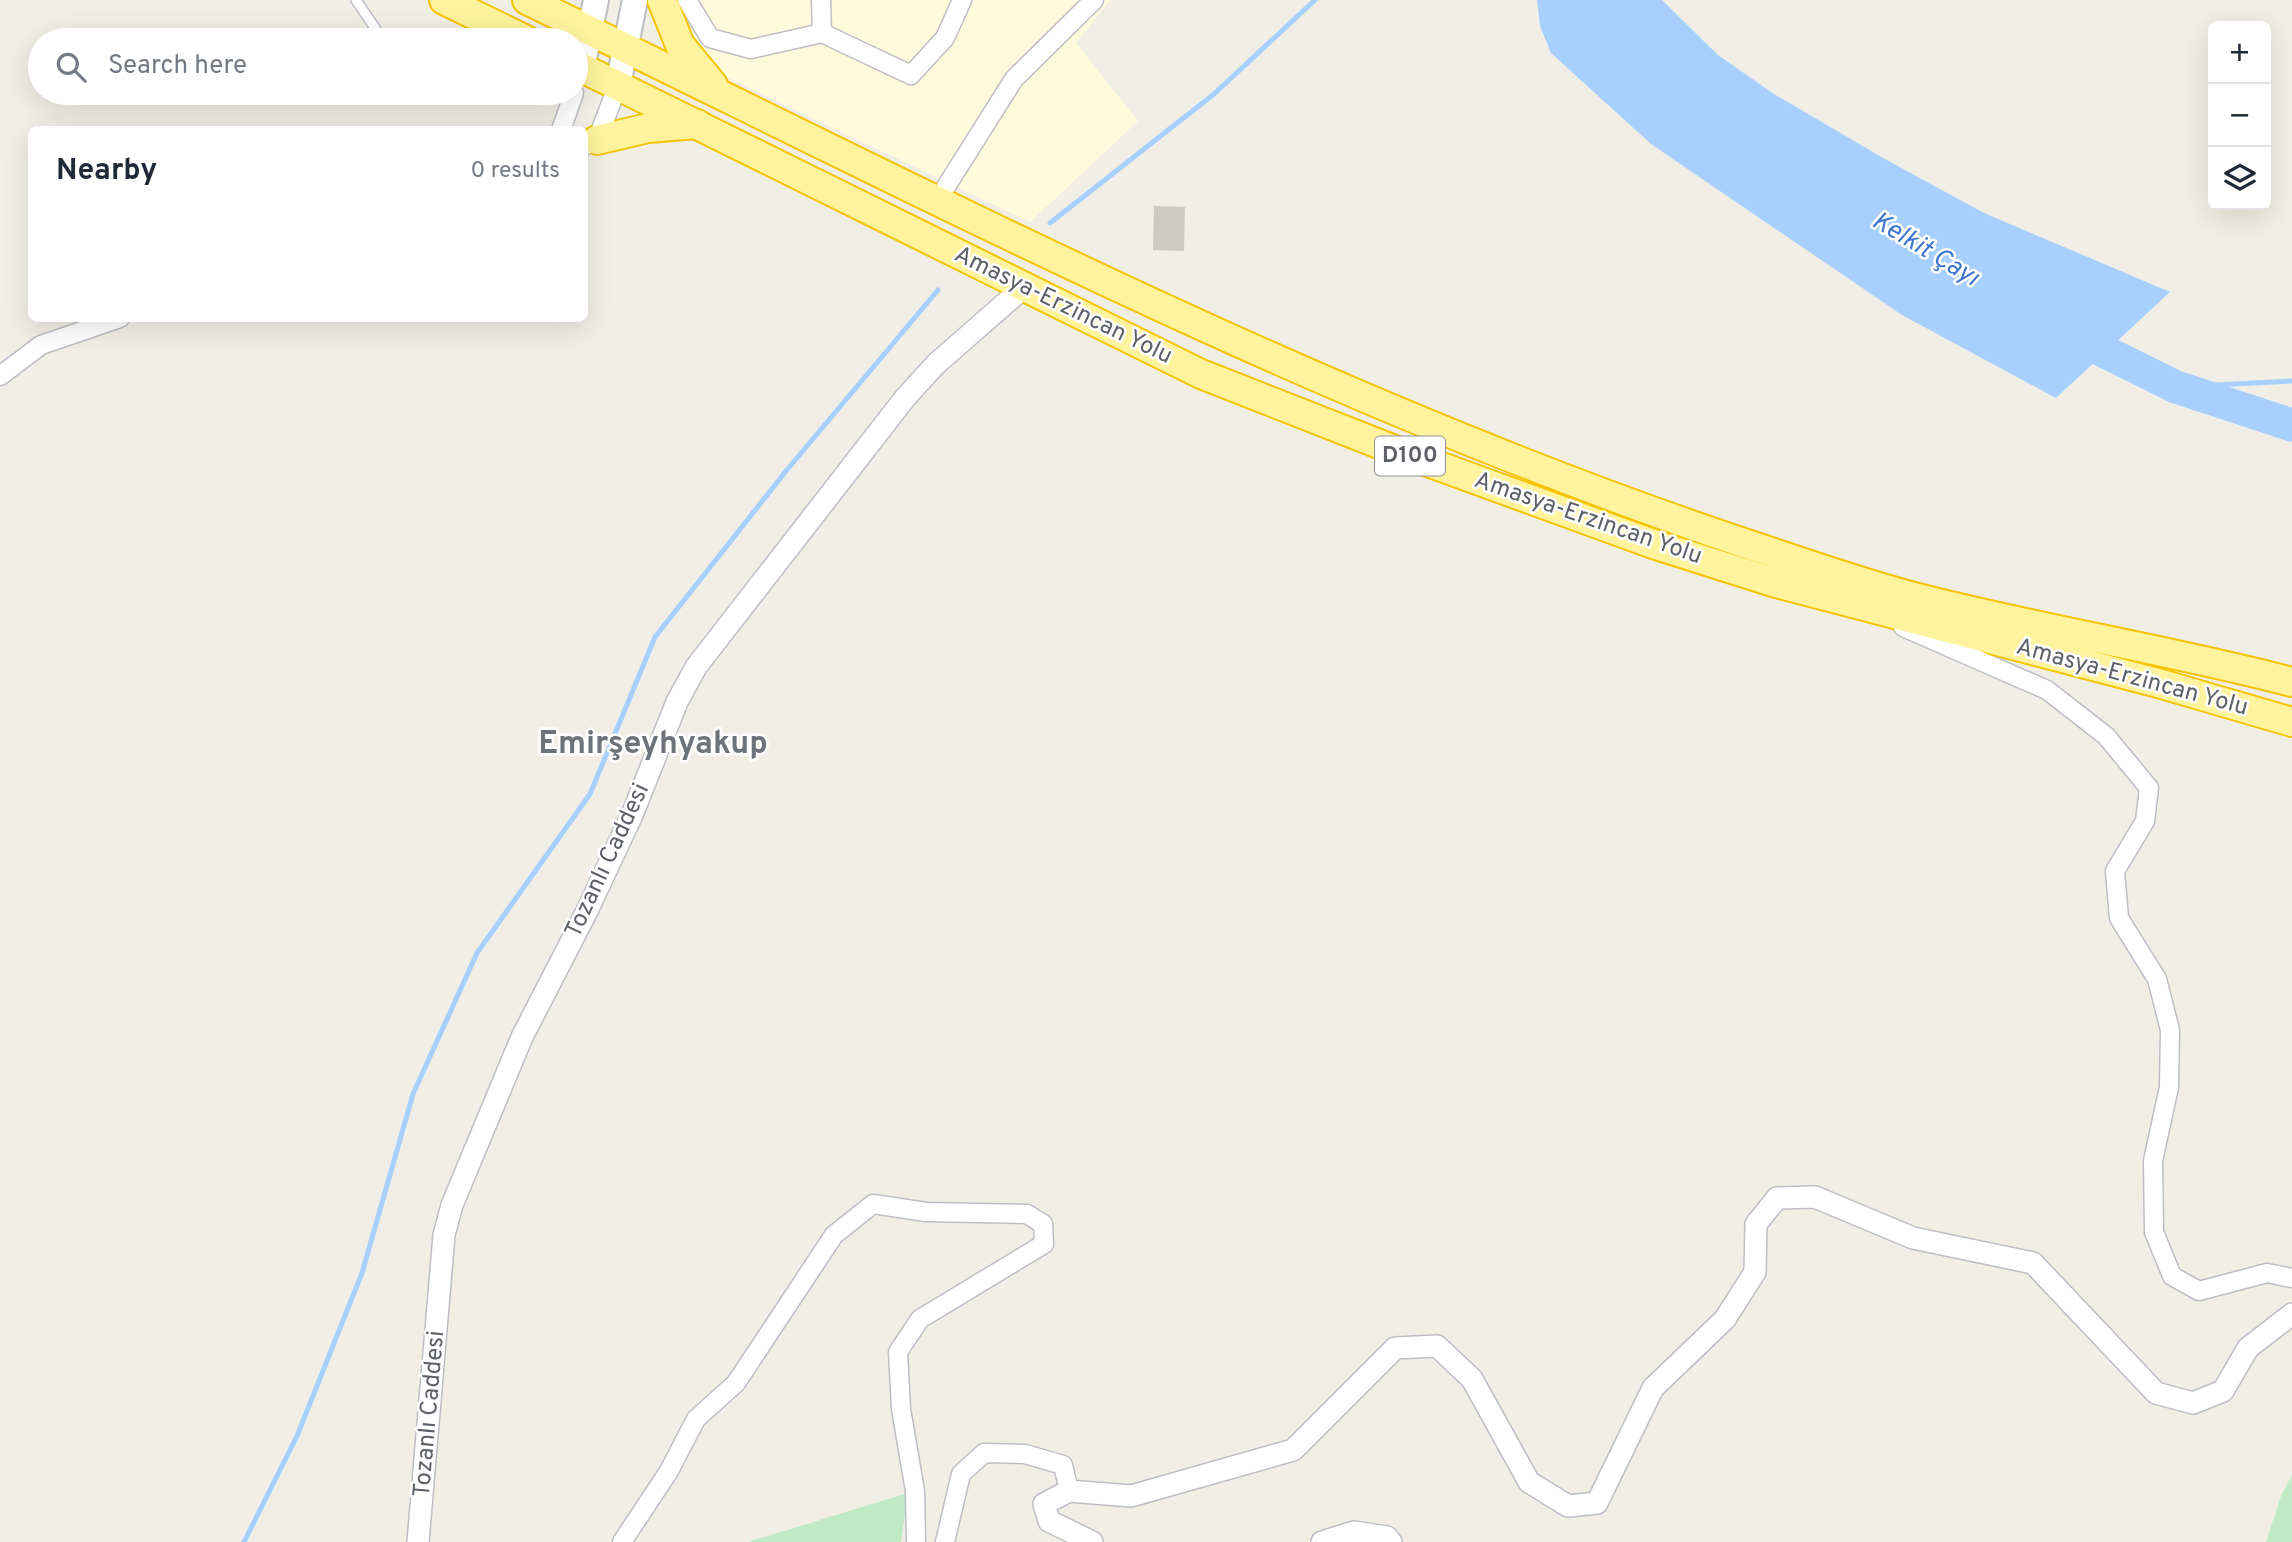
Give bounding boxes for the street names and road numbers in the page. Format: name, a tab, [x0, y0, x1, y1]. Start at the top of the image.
street label: Amasya-Erzincan Yolu	[949, 240, 1177, 372]
road number: D100	[1375, 436, 1445, 476]
street label: Amasya-Erzincan Yolu	[1470, 466, 1706, 572]
street label: Amasya-Erzincan Yolu	[2013, 633, 2251, 723]
street label: Tozanlı Caddesi	[559, 779, 657, 943]
street label: Tozanlı Caddesi	[408, 1329, 452, 1499]

